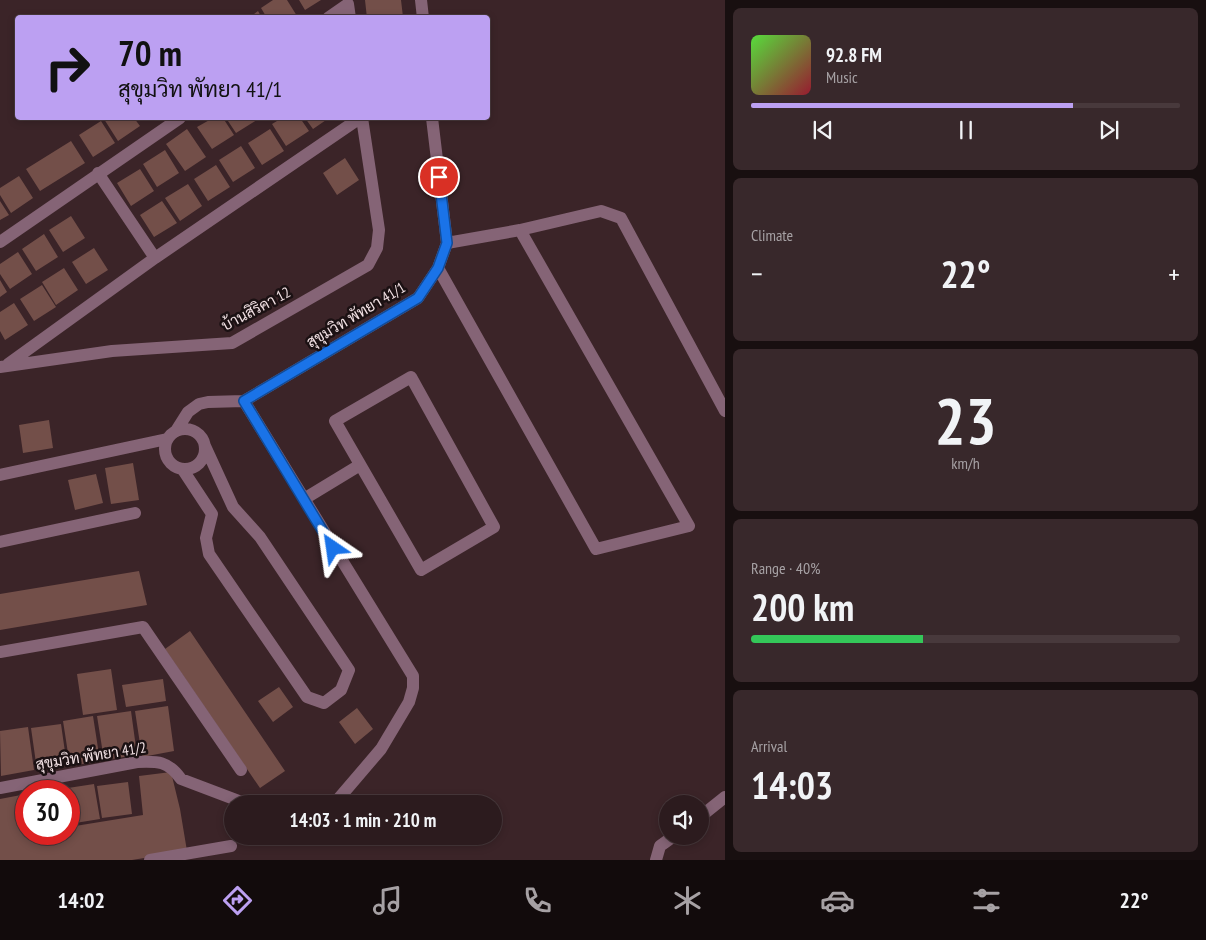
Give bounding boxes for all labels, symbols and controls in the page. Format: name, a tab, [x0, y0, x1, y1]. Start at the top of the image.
text: 70 m	[118, 30, 182, 76]
icon: right	[35, 35, 100, 100]
text: 92.8 FM	[826, 43, 882, 67]
text: Music	[826, 67, 858, 87]
text: สุขุมวิท พัทยา 41/1	[118, 75, 282, 103]
icon: previous	[809, 116, 837, 144]
icon: pause	[952, 116, 980, 144]
icon: next	[1095, 116, 1123, 144]
pin	[418, 156, 460, 198]
icon: arrive	[425, 163, 453, 191]
text: Climate	[751, 225, 793, 245]
text: 22°	[940, 249, 991, 298]
text: −	[751, 255, 763, 292]
text: +	[1168, 255, 1180, 292]
street label: สุขุมวิท พัทยา 41/1	[303, 278, 410, 353]
street label: บ้านสิริคา 12	[218, 282, 294, 335]
text: 23	[934, 378, 997, 462]
text: km/h	[951, 453, 980, 473]
position arrow	[306, 521, 358, 573]
text: Range · 40%	[751, 558, 820, 578]
text: 200 km	[751, 582, 854, 631]
text: Arrival	[751, 736, 787, 756]
street label: สุขุมวิท พัทยา 41/2	[34, 737, 148, 776]
text: 14:03	[751, 760, 833, 809]
speed limit sign: 30	[15, 780, 80, 845]
map controls	[659, 795, 709, 845]
button: sound	[659, 795, 709, 845]
text: 14:03 · 1 min · 210 m	[290, 808, 436, 832]
icon: directions	[220, 883, 255, 918]
icon: music	[370, 883, 405, 918]
icon: phone	[520, 883, 555, 918]
icon: climate	[670, 883, 705, 918]
icon: car	[820, 883, 855, 918]
icon: filters	[969, 883, 1004, 918]
text: 14:02	[57, 886, 105, 914]
text: 22°	[1119, 886, 1148, 914]

